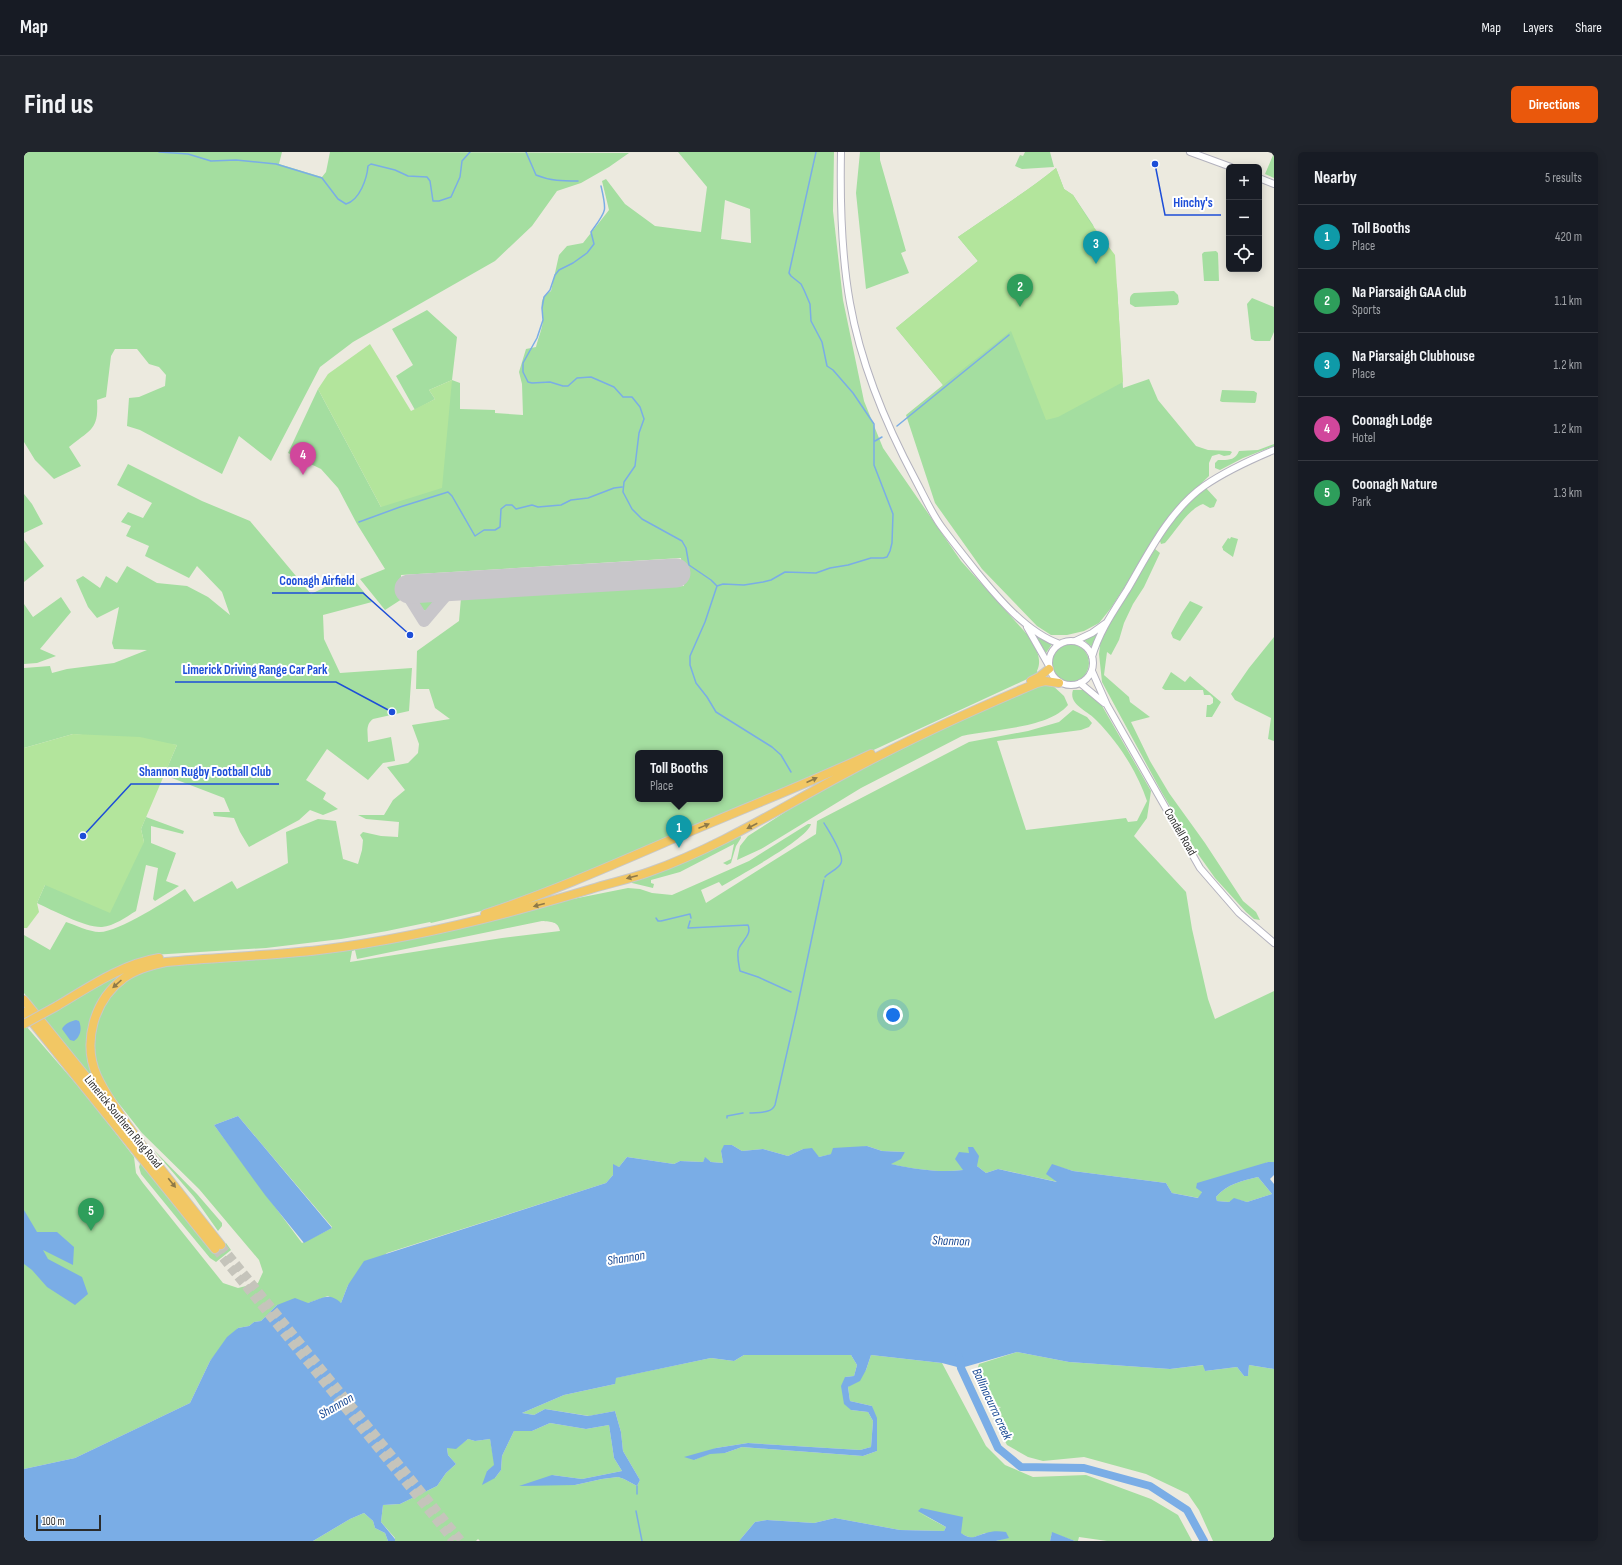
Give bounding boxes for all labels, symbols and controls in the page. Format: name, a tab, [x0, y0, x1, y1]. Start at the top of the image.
text: Map	[20, 16, 48, 39]
text: Map	[1481, 19, 1501, 36]
text: Layers	[1523, 19, 1553, 36]
text: Share	[1575, 19, 1602, 36]
button: Directions	[1511, 86, 1598, 123]
text: Find us	[24, 88, 93, 121]
map controls	[1226, 164, 1262, 272]
button: +	[1226, 164, 1262, 200]
text: Nearby	[1314, 168, 1357, 188]
text: 5 results	[1545, 170, 1582, 186]
callout: Hinchy's	[1165, 190, 1221, 215]
text: Hinchy's	[1173, 195, 1213, 211]
button: −	[1226, 200, 1262, 236]
text: Toll Booths	[1352, 219, 1410, 238]
text: 1	[1324, 229, 1330, 245]
text: 420 m	[1555, 229, 1582, 245]
pin: 3	[1083, 231, 1109, 264]
button: locate	[1226, 236, 1262, 272]
text: Place	[1352, 238, 1375, 254]
pin: 2	[1007, 274, 1033, 307]
text: Na Piarsaigh GAA club	[1352, 283, 1466, 302]
text: 2	[1324, 293, 1330, 309]
text: 1.1 km	[1555, 293, 1582, 309]
text: Sports	[1352, 302, 1381, 318]
text: Na Piarsaigh Clubhouse	[1352, 347, 1475, 366]
text: 3	[1324, 357, 1330, 373]
text: 1.2 km	[1553, 357, 1582, 373]
text: Place	[1352, 366, 1375, 382]
text: Coonagh Lodge	[1352, 411, 1432, 430]
text: 4	[1324, 421, 1330, 437]
text: 1.2 km	[1553, 421, 1582, 437]
text: Hotel	[1352, 430, 1376, 446]
pin: 4	[290, 442, 316, 475]
text: Coonagh Nature	[1352, 475, 1437, 494]
text: 5	[1324, 485, 1330, 501]
text: 1.3 km	[1554, 485, 1582, 501]
text: Park	[1352, 494, 1371, 510]
callout: Coonagh Airfield	[272, 568, 363, 593]
text: Coonagh Airfield	[279, 573, 355, 589]
callout: Limerick Driving Range Car Park	[175, 657, 336, 682]
text: Limerick Driving Range Car Park	[182, 662, 328, 678]
popup	[635, 750, 723, 802]
callout: Shannon Rugby Football Club	[131, 759, 279, 784]
text: Toll Booths	[650, 759, 708, 778]
text: Shannon Rugby Football Club	[139, 764, 271, 780]
one-way arrow	[806, 777, 817, 783]
text: Place	[650, 778, 673, 794]
street label: Condell Road	[1160, 806, 1200, 858]
pin: 1	[666, 815, 692, 848]
one-way arrow	[698, 823, 710, 829]
one-way arrow	[746, 823, 757, 829]
one-way arrow	[626, 874, 638, 880]
one-way arrow	[532, 902, 544, 908]
one-way arrow	[112, 979, 122, 989]
your location	[883, 1005, 903, 1025]
street label: Limerick Southern Ring Road	[81, 1073, 165, 1171]
one-way arrow	[167, 1177, 176, 1188]
pin: 5	[78, 1198, 104, 1231]
water label: Shannon	[932, 1232, 971, 1250]
water label: Shannon	[606, 1247, 646, 1269]
water label: Ballinacurra creek	[968, 1366, 1016, 1443]
water label: Shannon	[316, 1389, 357, 1422]
scale bar	[36, 1513, 101, 1532]
text: 100 m	[42, 1515, 64, 1528]

